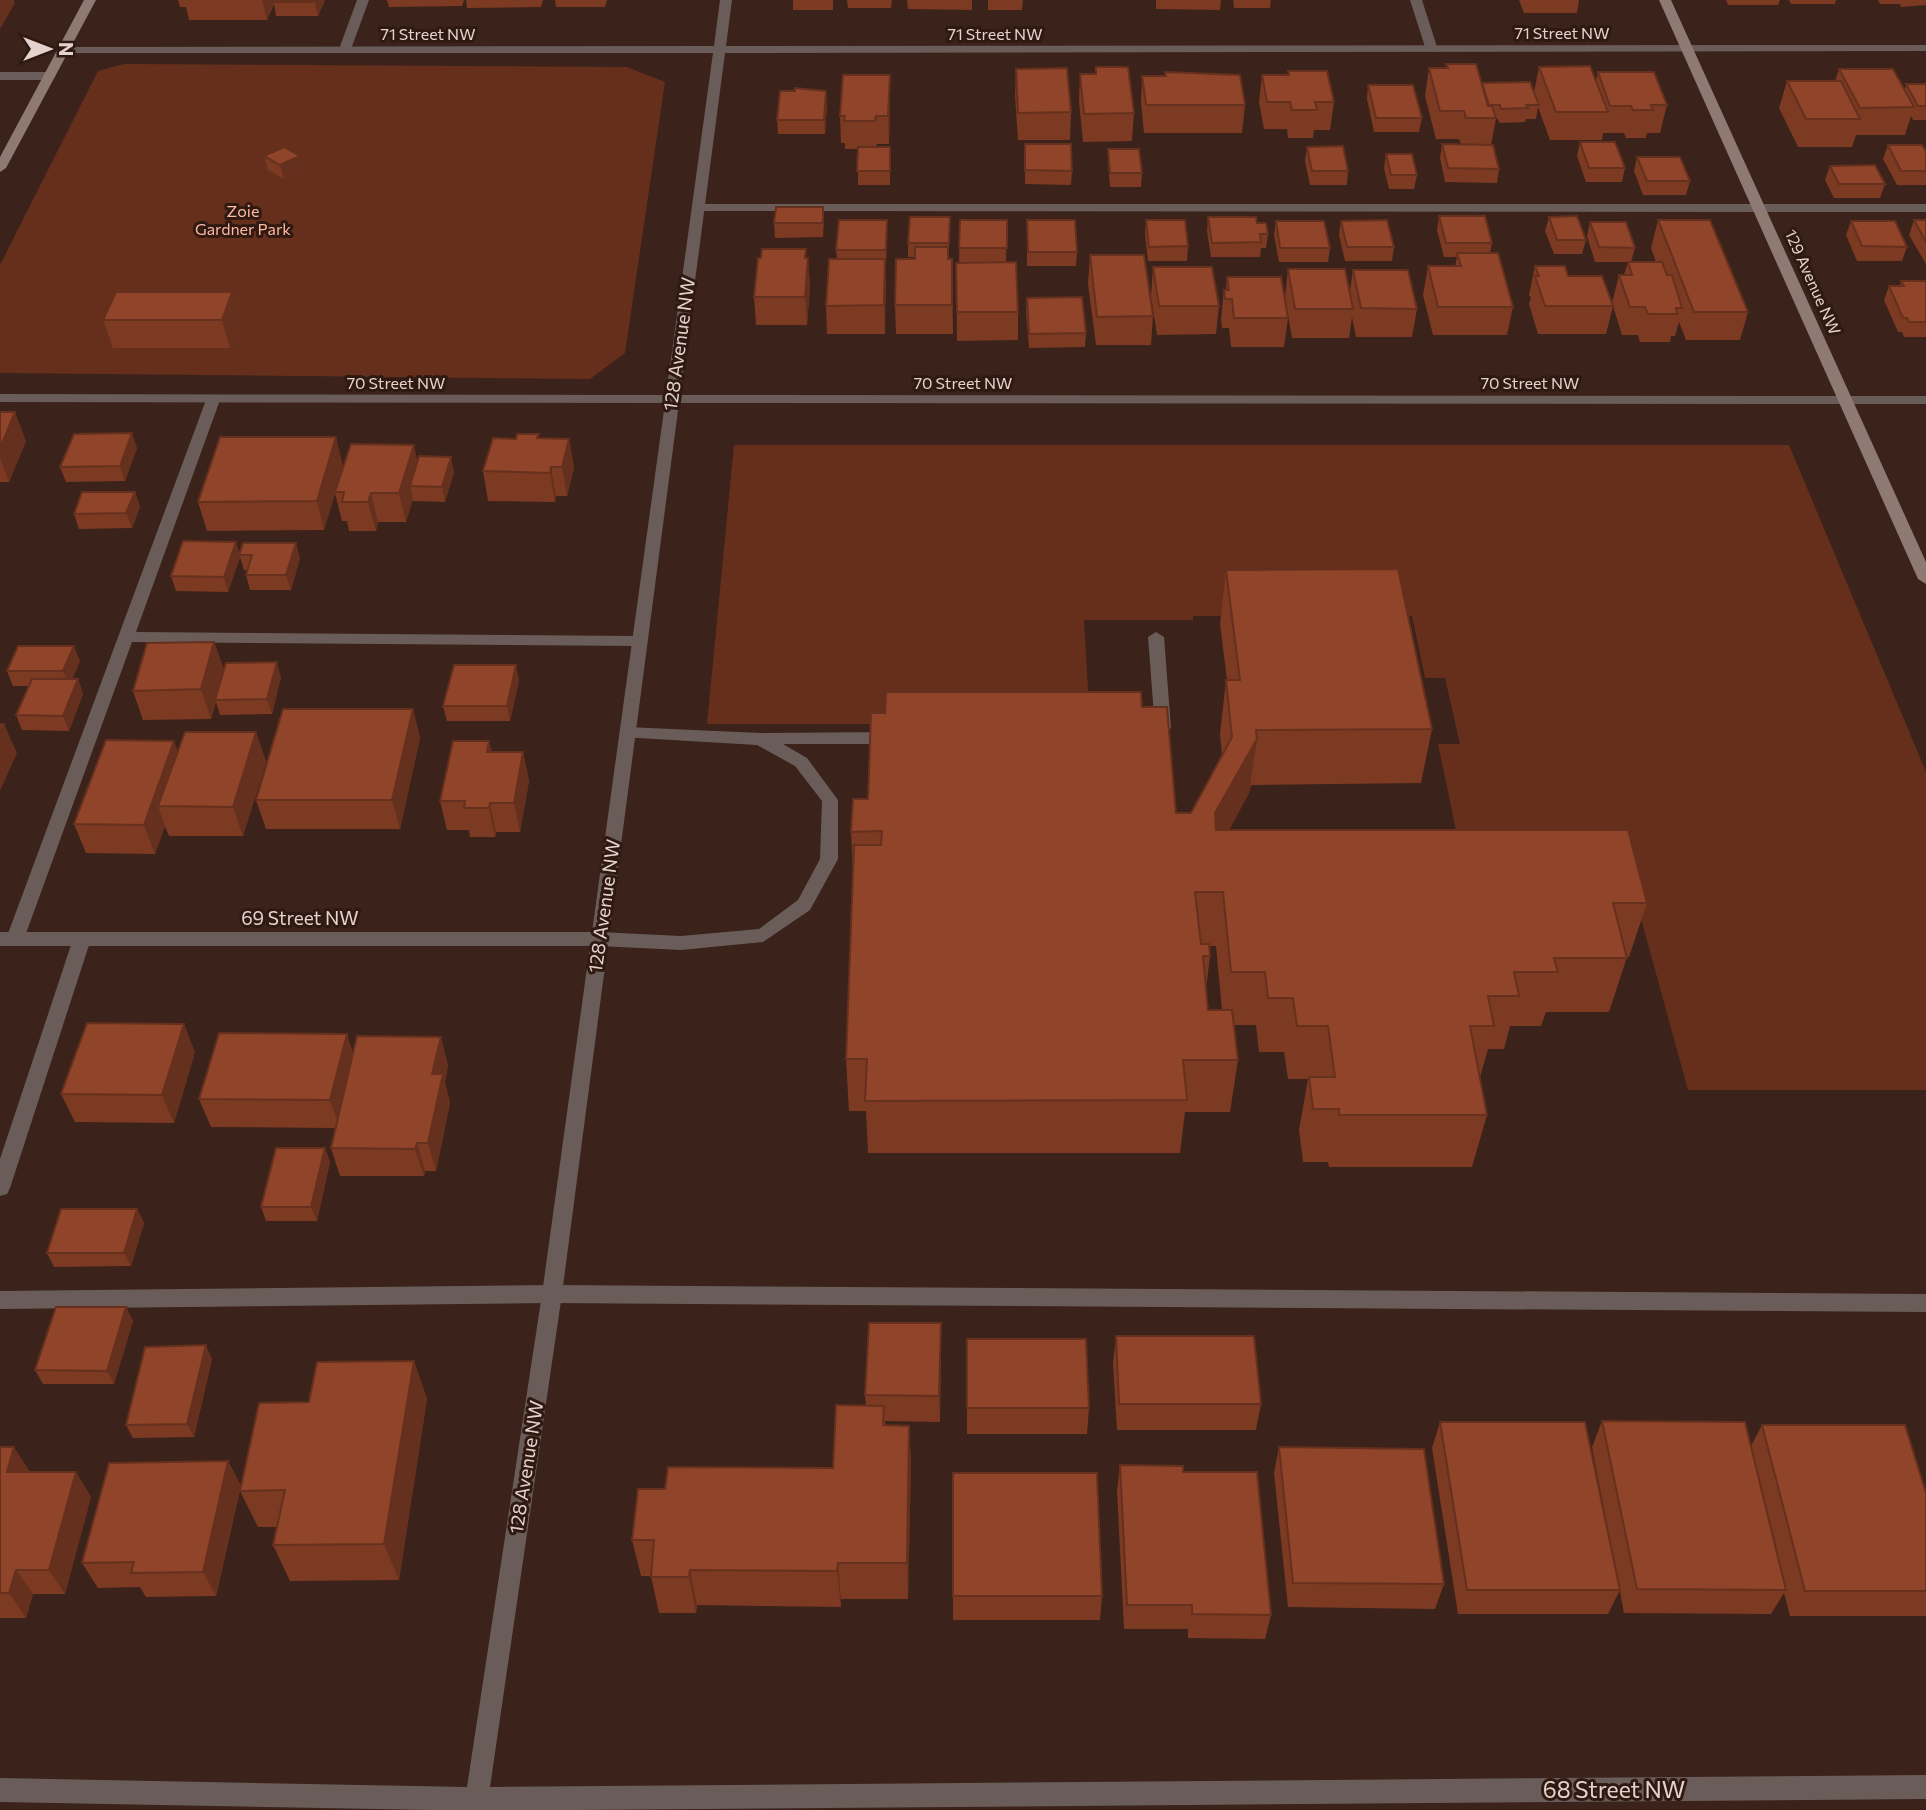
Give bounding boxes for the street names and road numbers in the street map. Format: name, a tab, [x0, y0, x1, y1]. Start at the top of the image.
street label: 71 Street NW	[1514, 23, 1610, 42]
street label: 71 Street NW	[380, 24, 476, 43]
street label: 71 Street NW	[947, 24, 1043, 43]
street label: 129 Avenue NW	[1782, 226, 1845, 337]
street label: 128 Avenue NW	[658, 276, 699, 412]
street label: 70 Street NW	[347, 373, 445, 392]
street label: 70 Street NW	[914, 373, 1012, 392]
street label: 70 Street NW	[1481, 373, 1579, 392]
street label: 128 Avenue NW	[583, 838, 624, 974]
street label: 69 Street NW	[241, 906, 359, 929]
street label: 128 Avenue NW	[504, 1399, 547, 1535]
street label: 68 Street NW	[1543, 1775, 1685, 1803]

